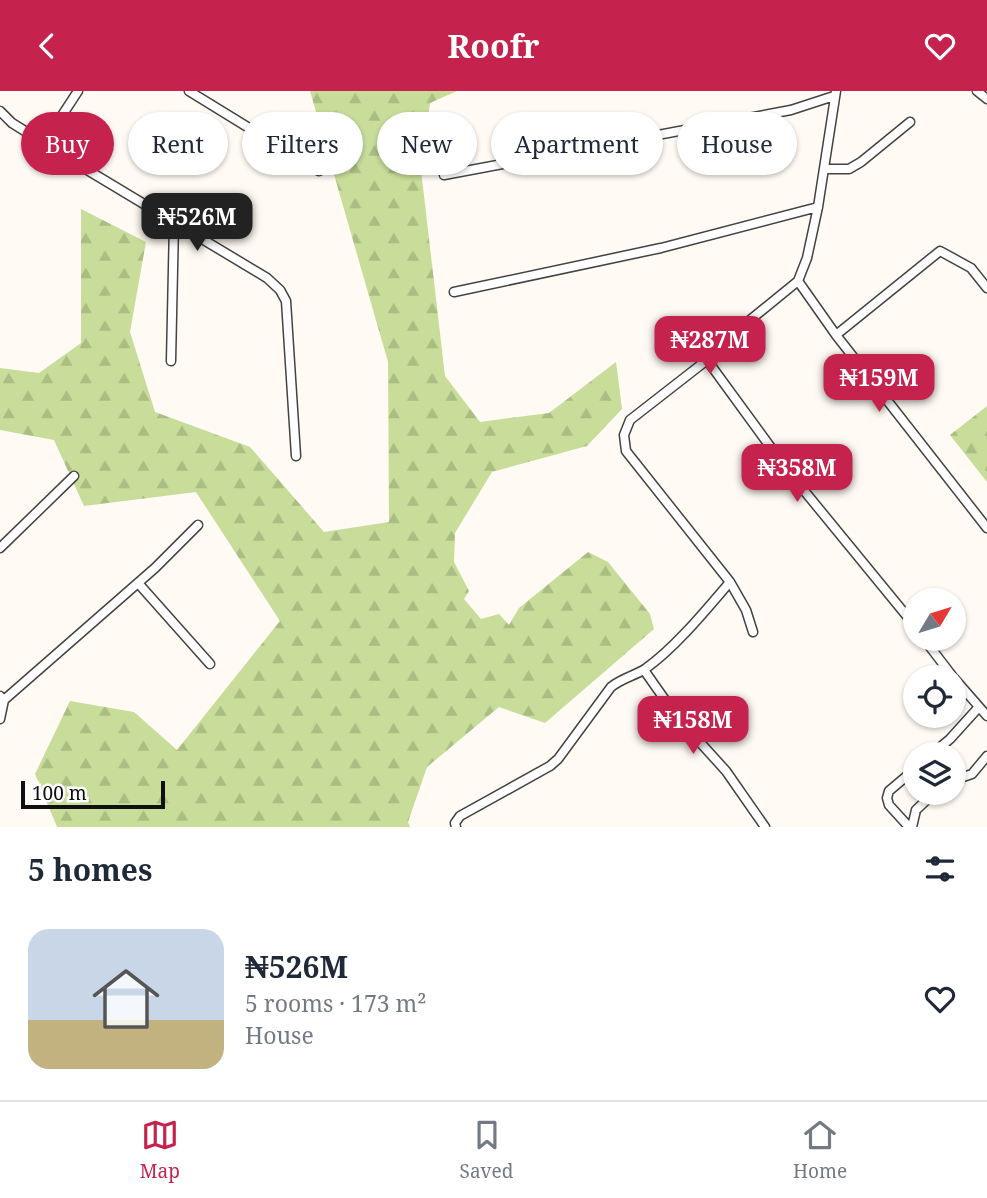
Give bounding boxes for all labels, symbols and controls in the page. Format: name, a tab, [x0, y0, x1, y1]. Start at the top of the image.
text: Roofr	[448, 24, 539, 67]
icon: back	[28, 27, 66, 65]
icon: heart	[921, 27, 959, 65]
chip: Buy	[21, 112, 114, 175]
chip: Rent	[128, 112, 228, 175]
chip: Filters	[242, 112, 363, 175]
chip: New	[377, 112, 477, 175]
chip: Apartment	[491, 112, 663, 175]
chip: House	[677, 112, 797, 175]
pin: ₦526M	[148, 193, 246, 253]
text: ₦526M	[157, 200, 237, 232]
pin: ₦287M	[661, 317, 759, 376]
text: ₦287M	[670, 323, 750, 355]
pin: ₦159M	[830, 355, 928, 414]
text: ₦159M	[839, 361, 919, 393]
pin: ₦358M	[748, 445, 846, 504]
text: ₦358M	[757, 451, 837, 483]
north arrow	[903, 588, 966, 651]
map controls	[903, 588, 966, 805]
button: locate	[903, 665, 966, 728]
pin: ₦158M	[644, 697, 742, 756]
text: ₦158M	[653, 703, 733, 735]
button: layers	[903, 742, 966, 805]
scale bar	[21, 778, 164, 810]
text: 100 m	[32, 780, 87, 806]
text: 5 homes	[28, 849, 152, 890]
icon: filters	[921, 850, 959, 888]
text: ₦526M	[245, 946, 348, 987]
icon: home	[84, 957, 168, 1041]
icon: heart	[921, 980, 959, 1018]
text: 5 rooms · 173 m²	[245, 987, 427, 1019]
text: House	[245, 1019, 314, 1051]
tab: Map	[140, 1116, 180, 1184]
tab: Saved	[460, 1116, 513, 1184]
tab: Home	[793, 1116, 847, 1184]

